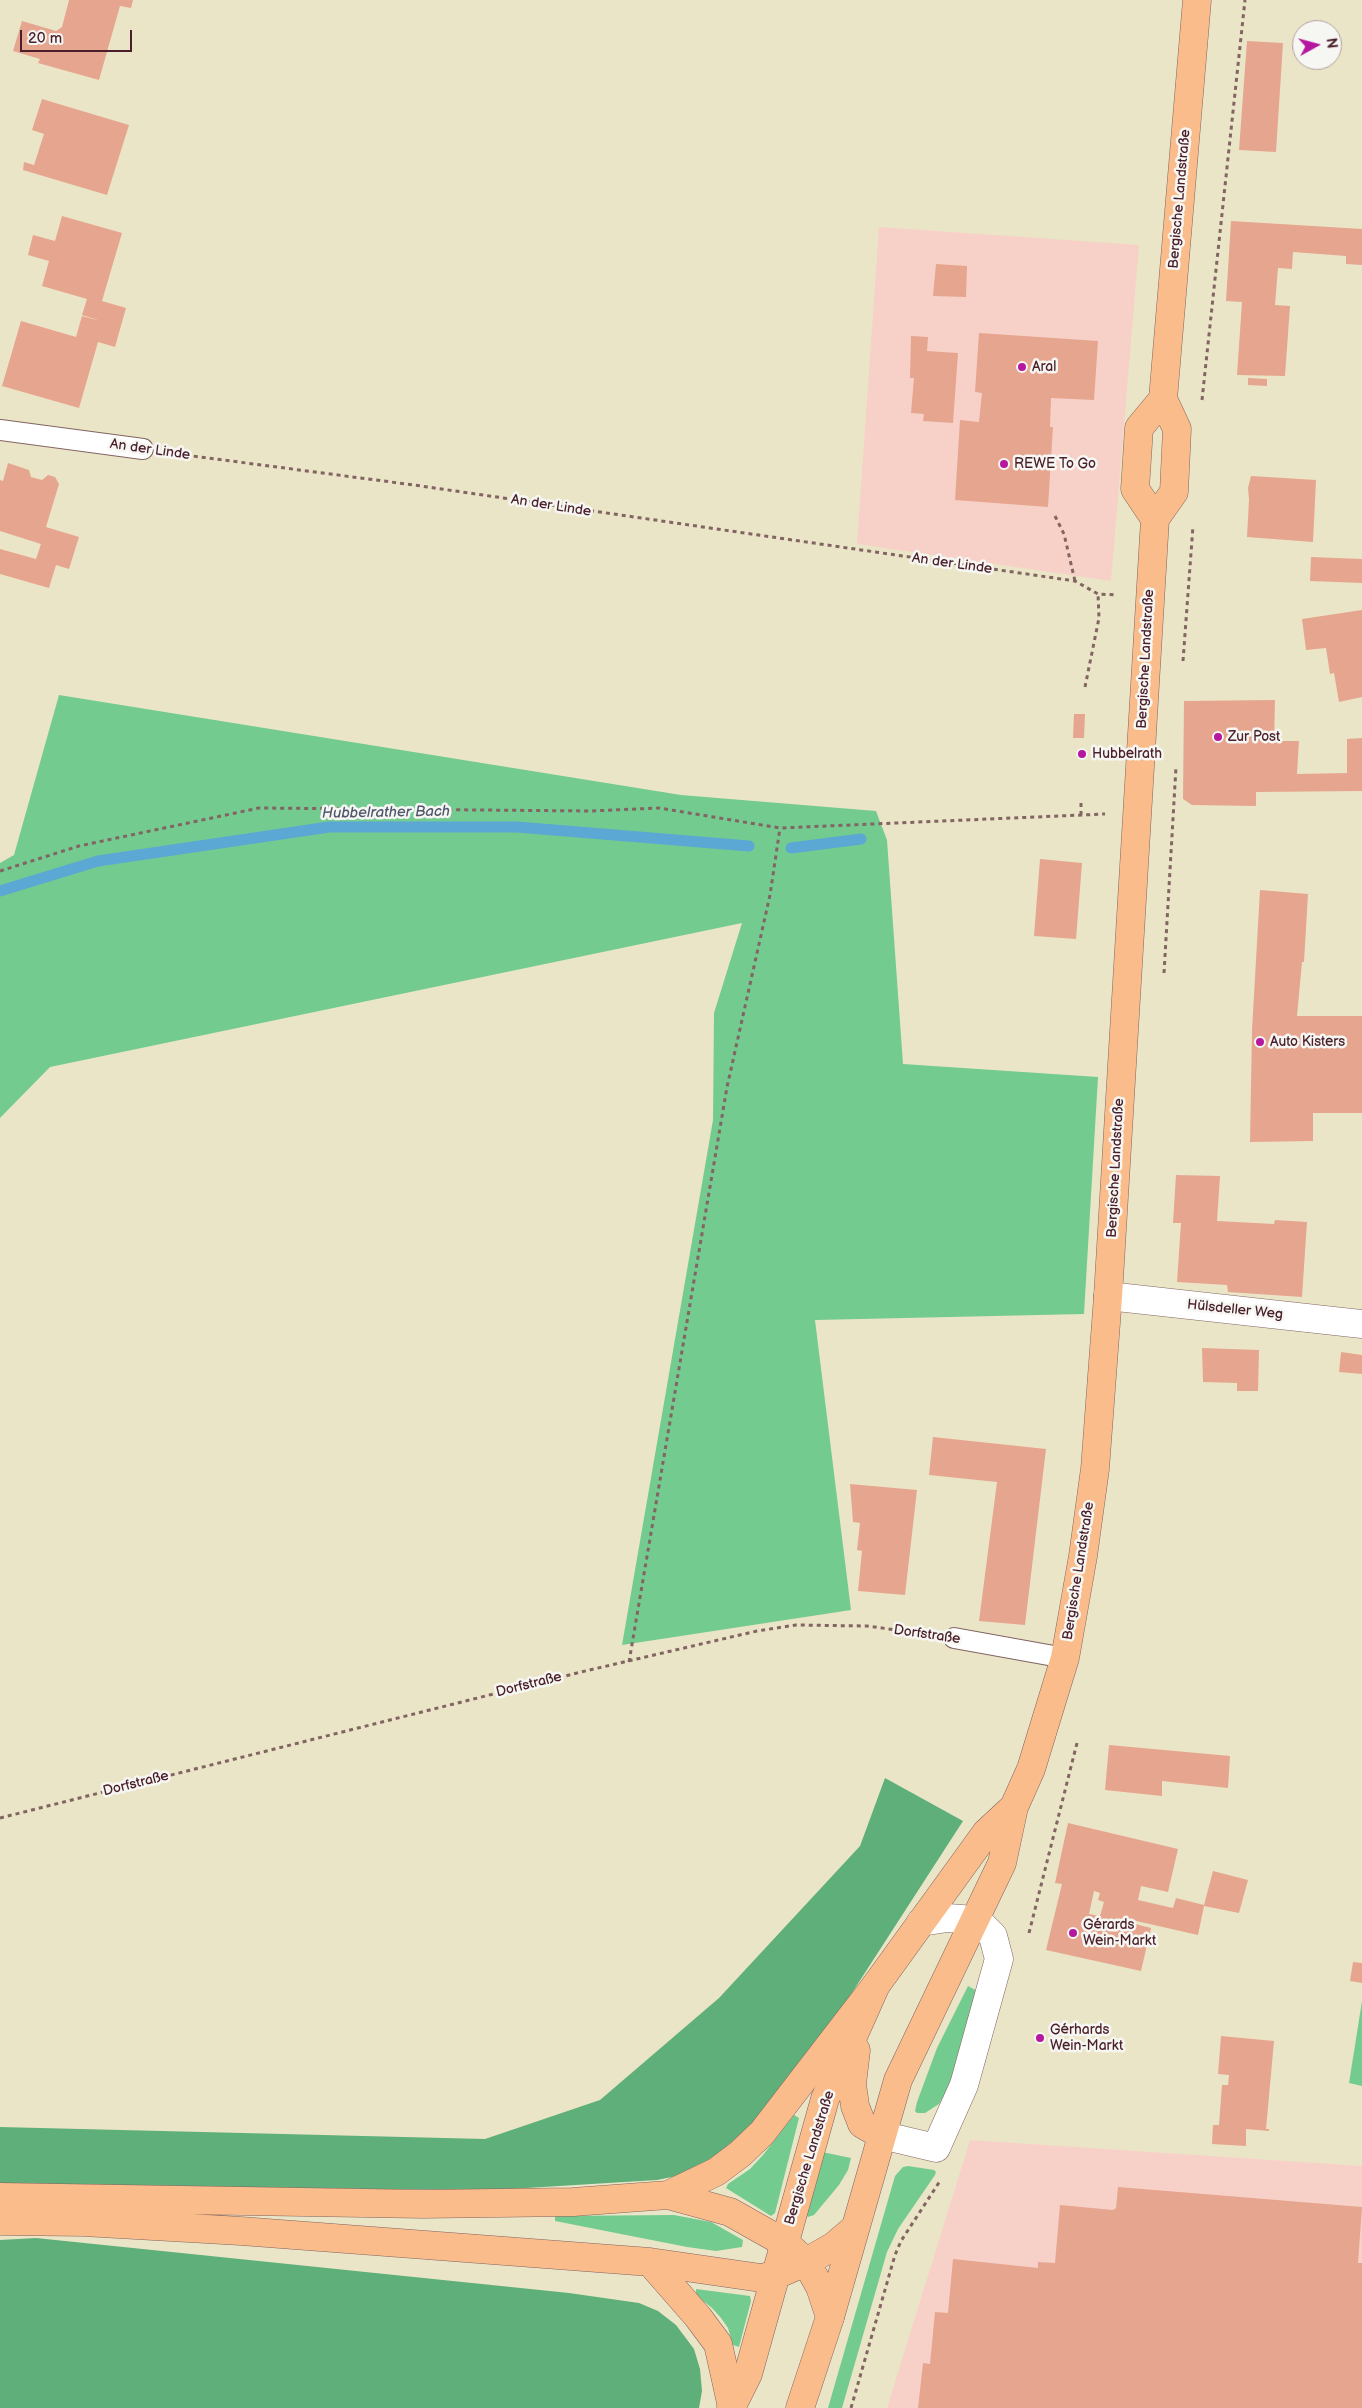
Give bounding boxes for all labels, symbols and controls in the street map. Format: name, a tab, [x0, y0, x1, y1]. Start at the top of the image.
scale bar	[22, 20, 135, 52]
north arrow	[1292, 20, 1342, 70]
text: 20 m	[28, 29, 62, 48]
text: N	[1322, 37, 1340, 49]
street label: Bergische Landstraße	[1166, 129, 1194, 269]
place label: Aral	[1032, 359, 1056, 375]
marker: Aral	[1016, 361, 1028, 373]
street label: An der Linde	[109, 436, 191, 464]
place label: REWE To Go	[1014, 456, 1096, 472]
marker: REWE To Go	[998, 458, 1010, 470]
street label: An der Linde	[510, 491, 592, 521]
street label: An der Linde	[911, 550, 993, 578]
street label: Bergische Landstraße	[1134, 589, 1158, 729]
place label: Zur Post	[1228, 729, 1280, 745]
marker: Zur Post	[1212, 731, 1224, 743]
place label: Hubbelrath	[1092, 746, 1162, 762]
marker: Hubbelrath	[1076, 748, 1088, 760]
water label: Hubbelrather Bach	[322, 803, 450, 823]
place label: Auto Kisters	[1270, 1034, 1345, 1050]
marker: Auto Kisters	[1254, 1036, 1266, 1048]
street label: Bergische Landstraße	[1104, 1098, 1128, 1238]
street label: Hülsdeller Weg	[1186, 1297, 1284, 1323]
street label: Bergische Landstraße	[1060, 1501, 1098, 1641]
street label: Dorfstraße	[893, 1622, 961, 1648]
street label: Dorfstraße	[494, 1669, 564, 1701]
street label: Dorfstraße	[101, 1768, 171, 1800]
place label: Gérards Wein-Markt	[1083, 1917, 1156, 1950]
marker: Gérards Wein-Markt	[1067, 1927, 1079, 1939]
place label: Gérhards Wein-Markt	[1050, 2022, 1123, 2054]
marker: Gérhards Wein-Markt	[1034, 2032, 1046, 2044]
street label: Bergische Landstraße	[782, 2089, 838, 2227]

